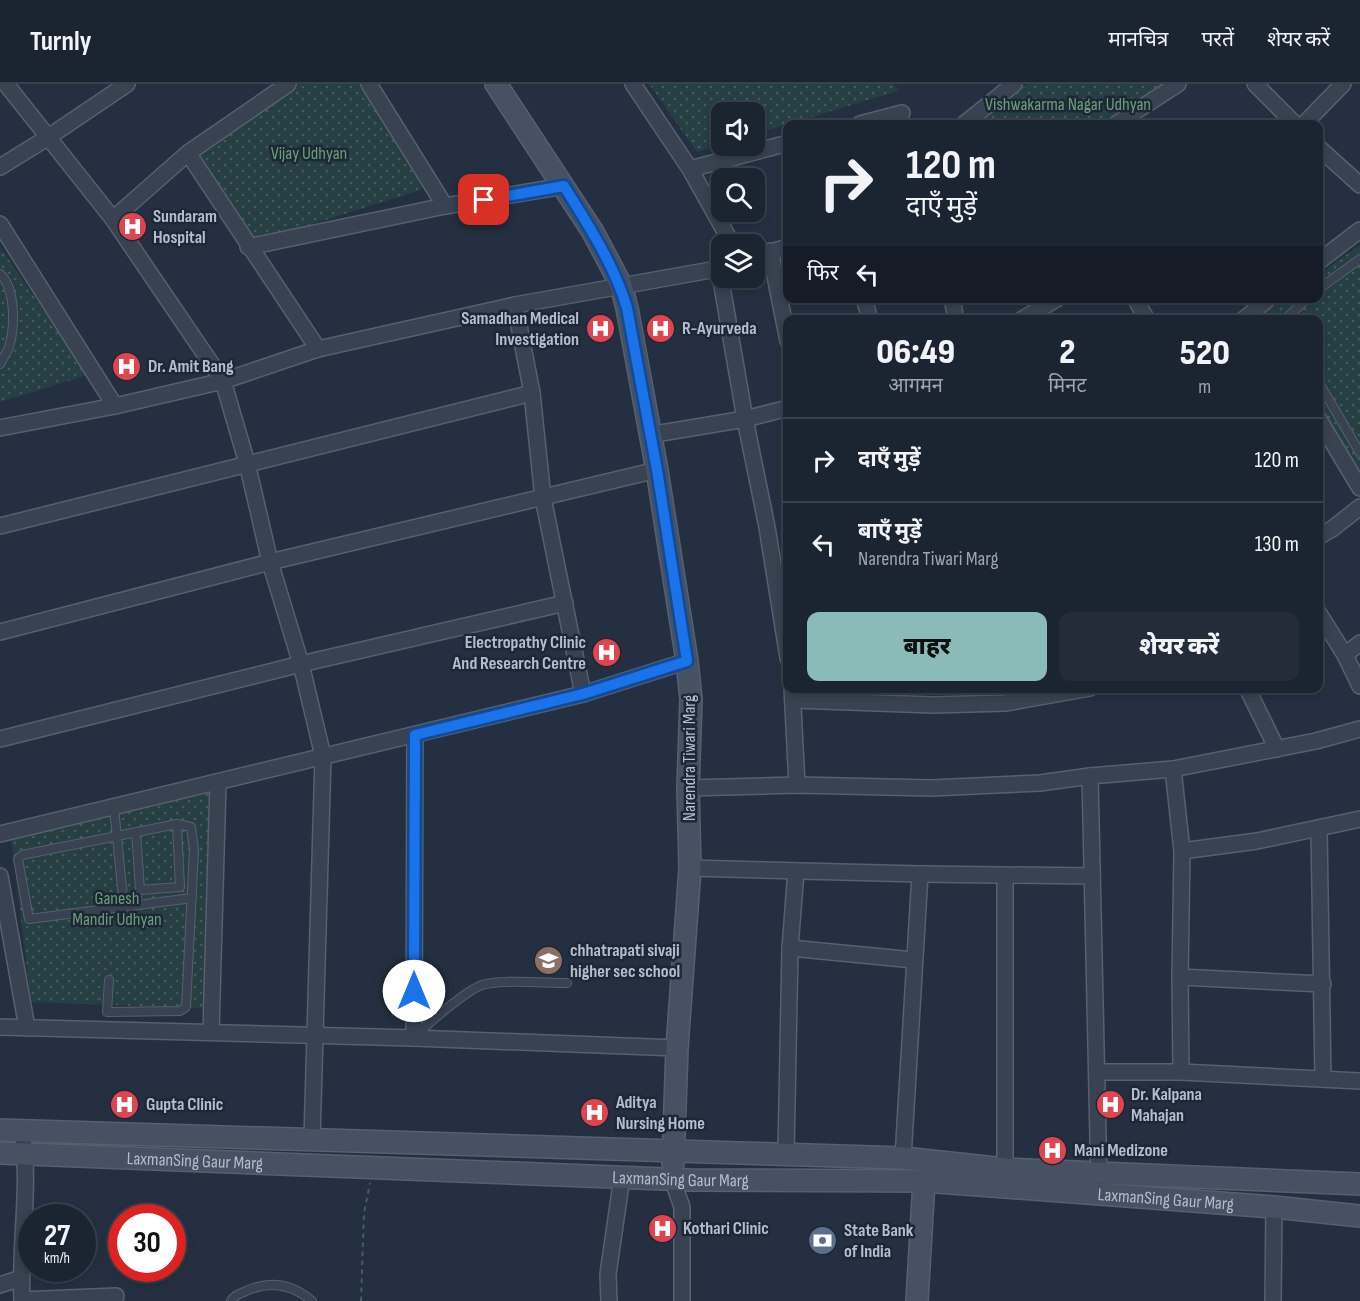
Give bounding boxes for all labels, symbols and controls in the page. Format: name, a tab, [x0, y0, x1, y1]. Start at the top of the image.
text: Turnly	[30, 25, 91, 58]
text: मानचित्र	[1108, 27, 1168, 52]
text: परतें	[1201, 27, 1234, 52]
text: शेयर करें	[1267, 27, 1330, 52]
park label: Vishwakarma Nagar Udhyan	[985, 94, 1151, 115]
map controls	[711, 102, 765, 288]
button: sound	[711, 102, 765, 156]
text: 120 m	[906, 140, 996, 191]
park label: Vijay Udhyan	[271, 143, 347, 164]
icon: right	[807, 144, 885, 222]
button: search	[711, 168, 765, 222]
pin	[458, 174, 509, 225]
icon: arrive	[467, 183, 500, 216]
text: दाएँ मुड़ें	[906, 191, 977, 223]
place label: Sundaram Hospital	[153, 206, 217, 248]
hospital icon: Sundaram Hospital	[116, 210, 148, 242]
button: layers	[711, 234, 765, 288]
icon: left	[851, 258, 884, 291]
text: फिर	[807, 260, 839, 287]
place label: Samadhan Medical Investigation	[461, 308, 579, 350]
hospital icon: Samadhan Medical Investigation	[584, 312, 616, 344]
hospital icon: R-Ayurveda	[645, 312, 677, 344]
place label: R-Ayurveda	[682, 318, 757, 339]
text: 06:49	[876, 331, 955, 374]
text: 2	[1059, 331, 1075, 374]
text: 520	[1180, 332, 1230, 375]
hospital icon: Dr. Amit Bang	[111, 350, 143, 382]
place label: Dr. Amit Bang	[148, 356, 234, 377]
text: आगमन	[888, 374, 943, 398]
text: मिनट	[1048, 374, 1086, 398]
text: m	[1198, 375, 1211, 399]
icon: right	[807, 444, 840, 477]
text: दाएँ मुड़ें	[858, 446, 921, 473]
text: 120 m	[1255, 447, 1299, 474]
text: बाएँ मुड़ें	[858, 518, 922, 545]
icon: left	[807, 528, 840, 561]
text: 130 m	[1255, 531, 1299, 558]
text: Narendra Tiwari Marg	[858, 547, 998, 571]
button: बाहर	[807, 612, 1047, 681]
button: शेयर करें	[1059, 612, 1299, 681]
place label: Electropathy Clinic And Research Centre	[452, 632, 586, 674]
hospital icon: Electropathy Clinic And Research Centre	[591, 636, 623, 668]
street label: Narendra Tiwari Marg	[679, 695, 700, 821]
park label: Ganesh Mandir Udhyan	[72, 888, 162, 930]
place label: chhatrapati sivaji higher sec school	[570, 940, 680, 982]
school or university icon: chhatrapati sivaji higher sec school	[533, 944, 565, 976]
position arrow	[382, 959, 446, 1023]
place label: Dr. Kalpana Mahajan	[1131, 1084, 1202, 1126]
hospital icon: Gupta Clinic	[109, 1088, 141, 1120]
hospital icon: Dr. Kalpana Mahajan	[1094, 1088, 1126, 1120]
place label: Aditya Nursing Home	[615, 1092, 705, 1134]
place label: Gupta Clinic	[146, 1094, 223, 1115]
hospital icon: Aditya Nursing Home	[579, 1096, 611, 1128]
hospital icon: Mani Medizone	[1037, 1134, 1069, 1166]
place label: Mani Medizone	[1074, 1140, 1168, 1161]
street label: LaxmanSing Gaur Marg	[126, 1147, 263, 1174]
street label: LaxmanSing Gaur Marg	[612, 1166, 749, 1191]
street label: LaxmanSing Gaur Marg	[1097, 1183, 1235, 1214]
speed limit sign: 30	[108, 1204, 186, 1282]
hospital icon: Kothari Clinic	[646, 1212, 678, 1244]
text: 27	[44, 1218, 70, 1254]
place label: Kothari Clinic	[683, 1218, 769, 1239]
place label: State Bank of India	[844, 1220, 914, 1262]
bank icon: State Bank of India	[807, 1224, 839, 1256]
text: km/h	[44, 1249, 70, 1268]

